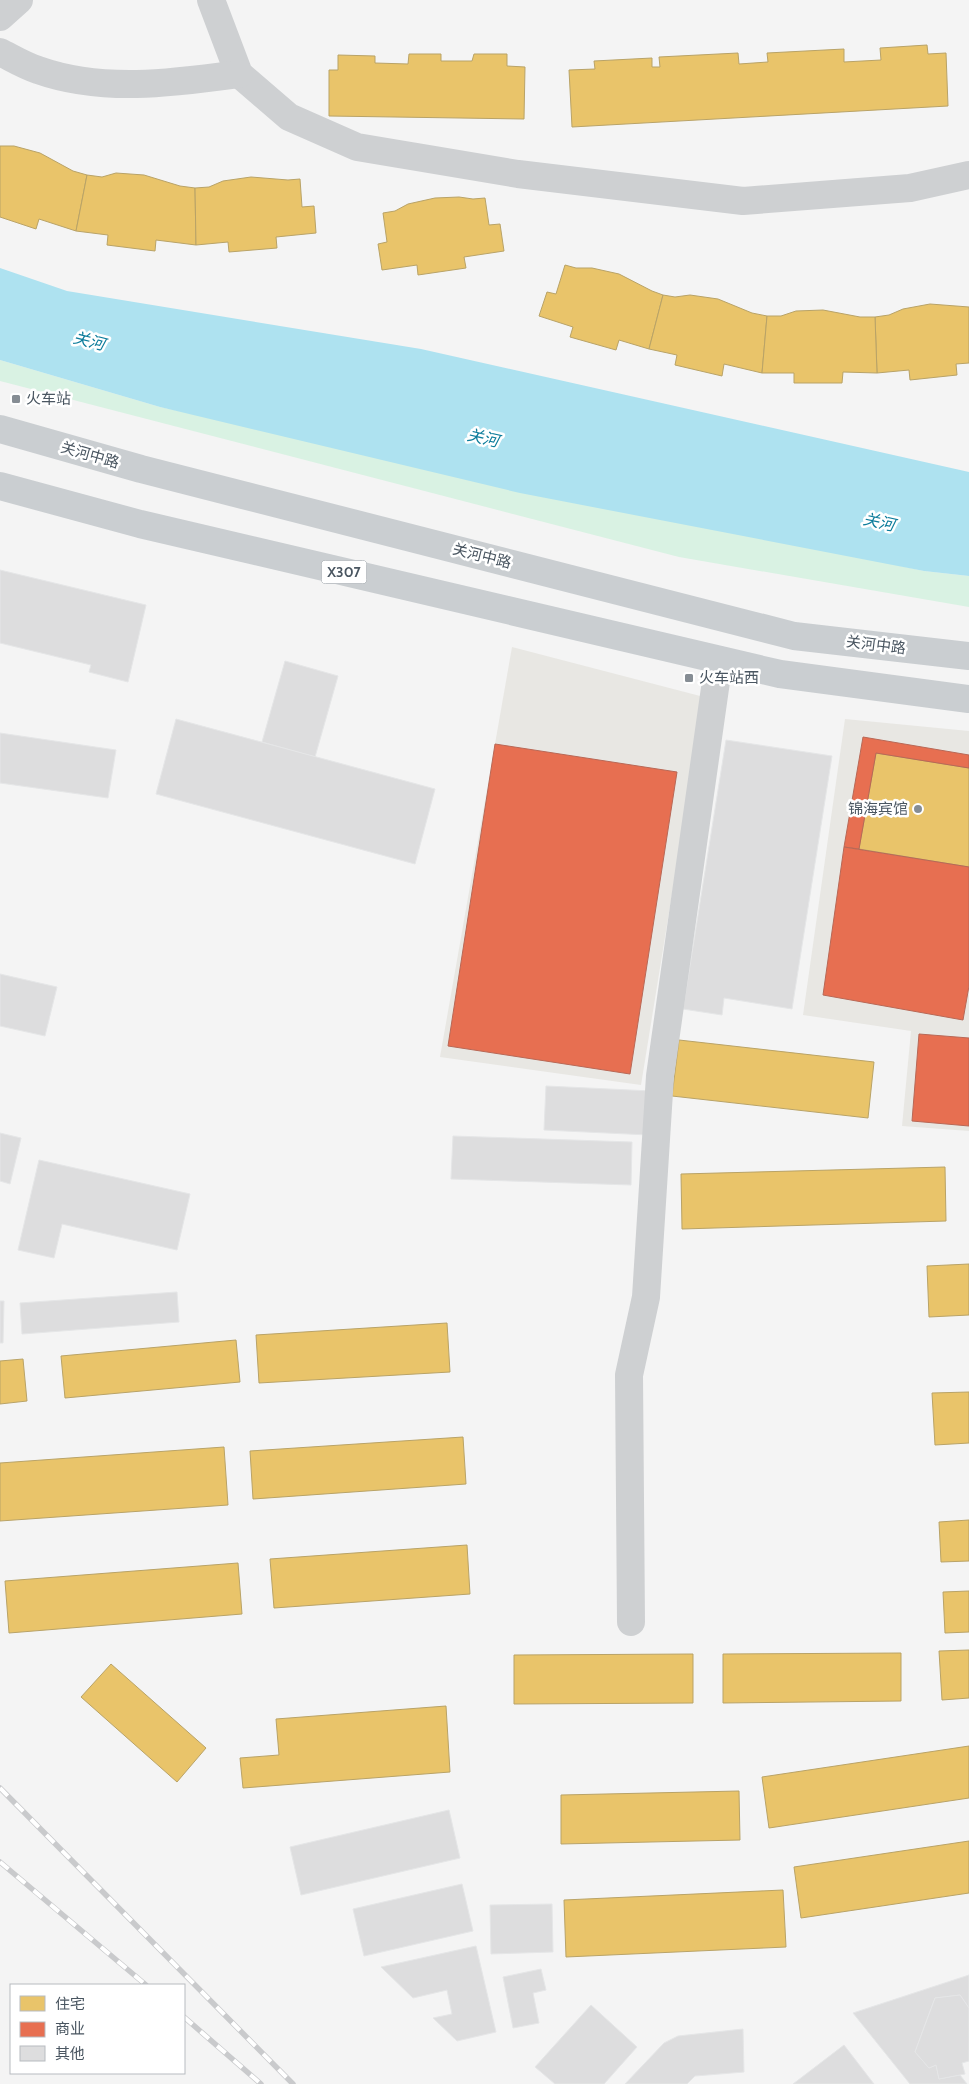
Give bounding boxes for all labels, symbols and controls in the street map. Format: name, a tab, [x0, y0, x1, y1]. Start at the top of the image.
water label: 关河	[71, 328, 110, 355]
place label: 火车站	[26, 390, 71, 408]
marker: 火车站	[10, 393, 22, 405]
water label: 关河	[465, 425, 504, 452]
street label: 关河中路	[59, 438, 121, 472]
water label: 关河	[861, 509, 900, 535]
street label: 关河中路	[451, 540, 513, 572]
road number: X307	[322, 560, 366, 584]
street label: 关河中路	[845, 632, 907, 658]
place label: 火车站西	[699, 669, 759, 687]
marker: 火车站西	[683, 672, 695, 684]
place label: 锦海宾馆	[848, 800, 908, 818]
marker: 锦海宾馆	[912, 803, 924, 815]
legend	[10, 1984, 185, 2074]
text: 住宅	[55, 1995, 85, 2013]
text: 商业	[55, 2020, 85, 2038]
text: 其他	[55, 2045, 85, 2063]

